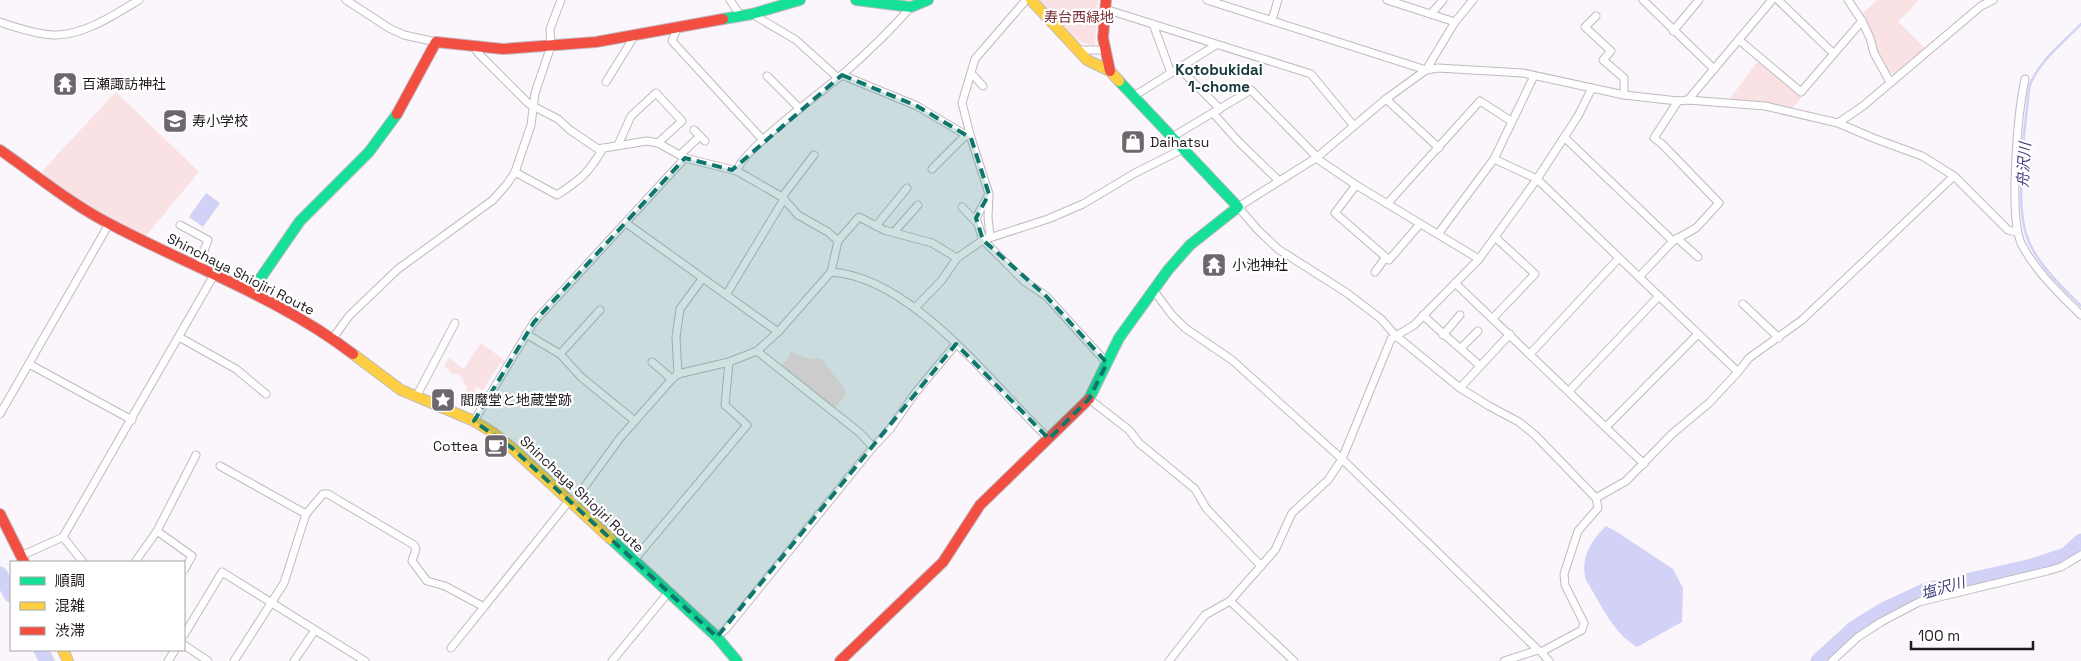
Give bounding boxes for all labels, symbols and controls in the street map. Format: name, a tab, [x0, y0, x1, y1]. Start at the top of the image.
park label: 寿台西緑地	[1044, 8, 1114, 26]
district label: Kotobukidai 1-chome	[1175, 60, 1263, 96]
temple icon: 百瀬諏訪神社	[52, 71, 78, 97]
place label: 百瀬諏訪神社	[82, 75, 166, 93]
school or university icon: 寿小学校	[162, 108, 188, 134]
place label: 寿小学校	[192, 112, 248, 130]
shop icon: Daihatsu	[1120, 129, 1146, 155]
place label: Daihatsu	[1150, 133, 1209, 151]
water label: 舟沢川	[2013, 140, 2034, 188]
street label: Shinchaya Shiojiri Route	[164, 229, 318, 319]
temple icon: 小池神社	[1201, 252, 1227, 278]
place label: 小池神社	[1232, 256, 1288, 274]
place icon: 閻魔堂と地蔵堂跡	[430, 387, 456, 413]
place label: 閻魔堂と地蔵堂跡	[460, 391, 572, 409]
street label: Shinchaya Shiojiri Route	[516, 432, 648, 556]
cafe icon: Cottea	[483, 433, 509, 459]
place label: Cottea	[433, 437, 478, 455]
legend	[10, 561, 185, 651]
text: 順調	[55, 571, 85, 590]
water label: 塩沢川	[1919, 572, 1969, 603]
text: 混雑	[55, 596, 85, 615]
scale bar	[1911, 618, 2034, 650]
text: 渋滞	[55, 621, 85, 640]
text: 100 m	[1918, 626, 1960, 645]

